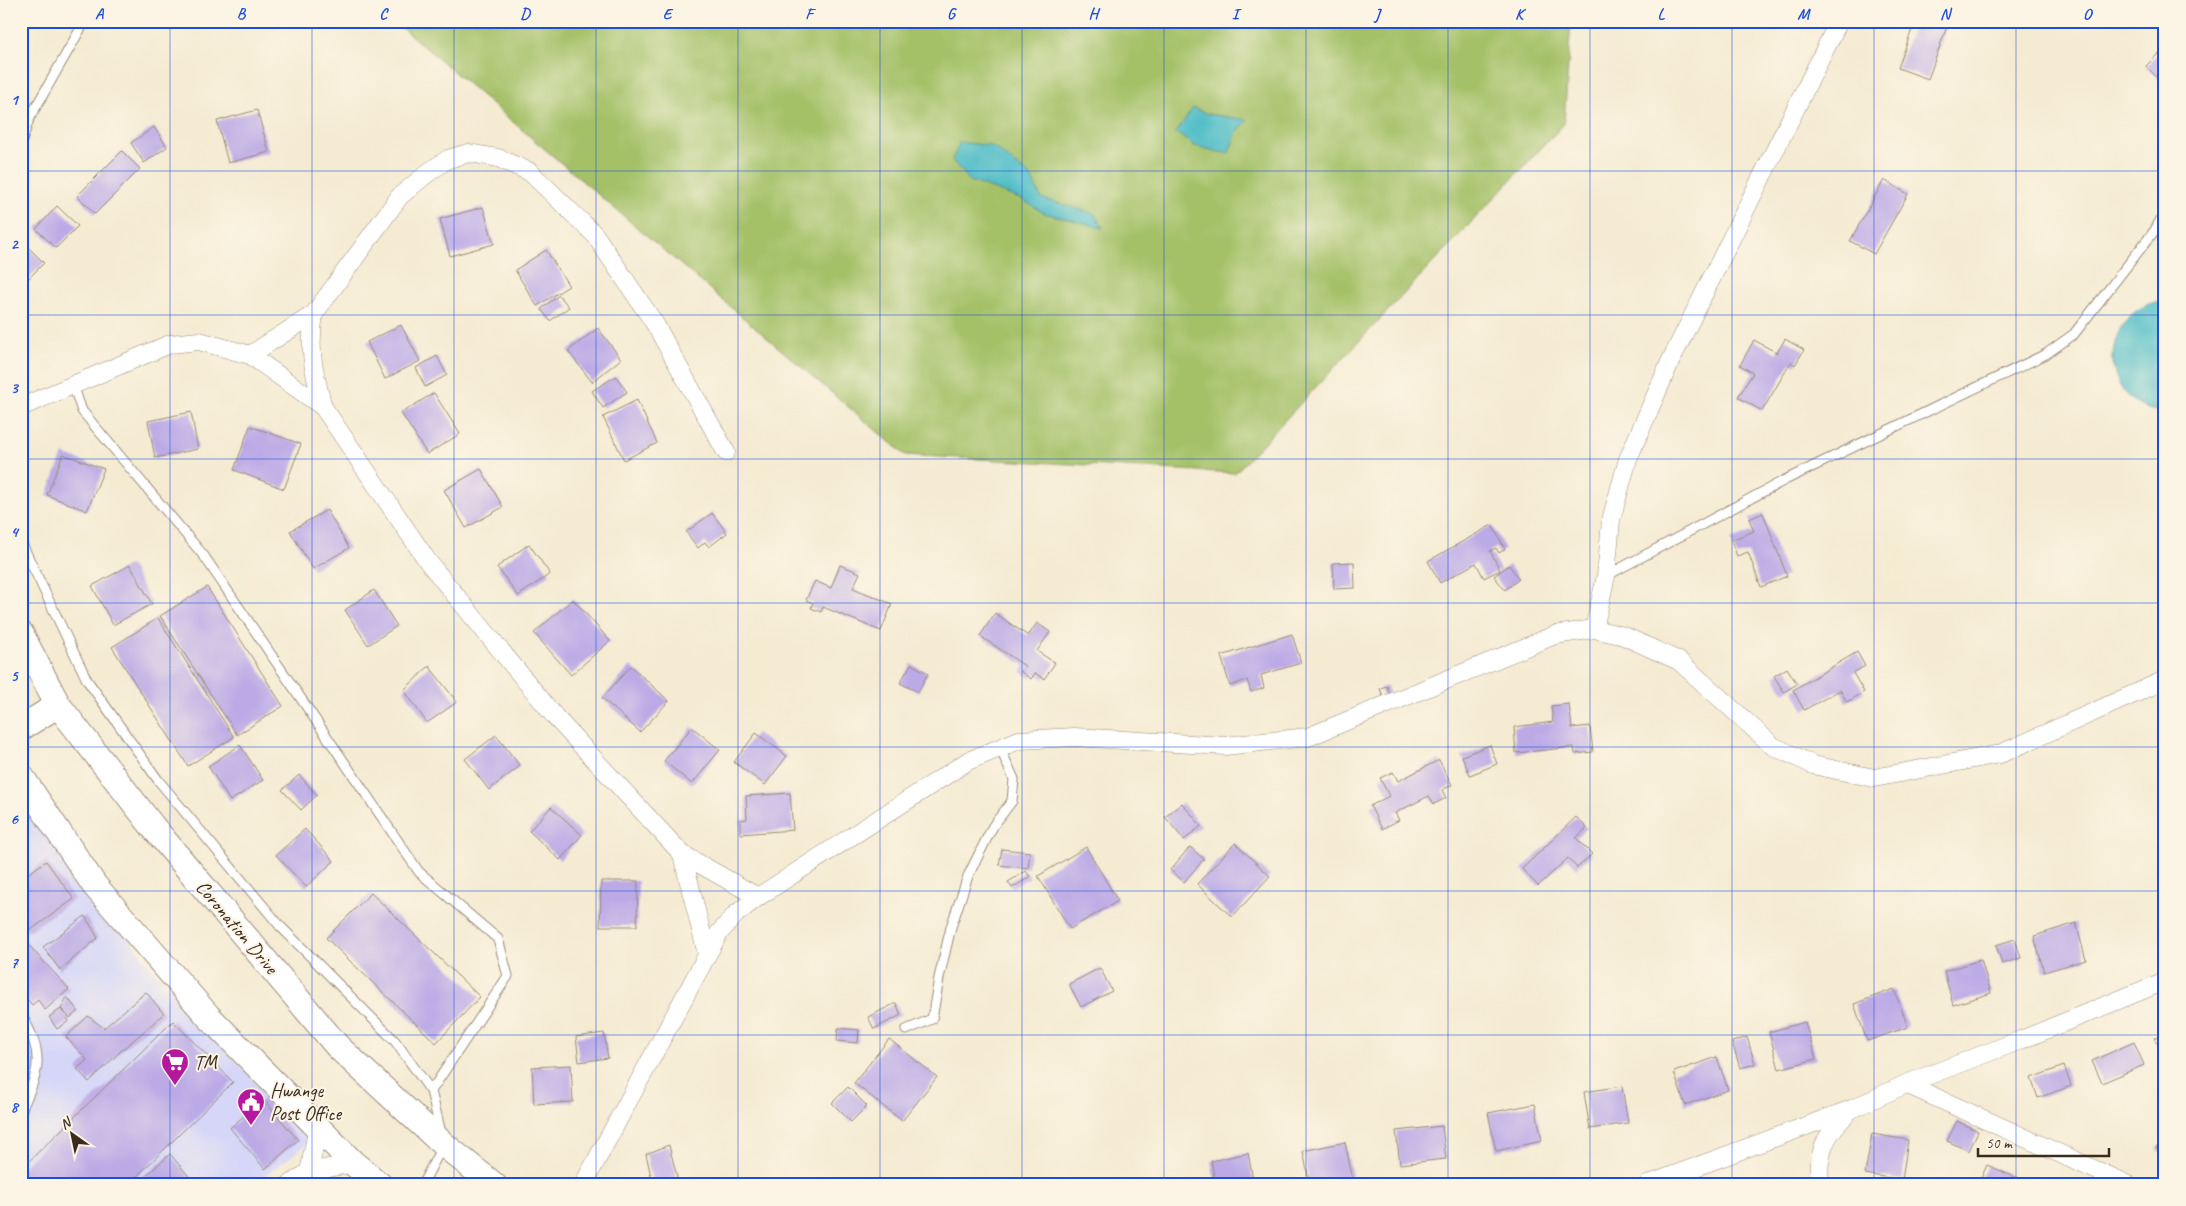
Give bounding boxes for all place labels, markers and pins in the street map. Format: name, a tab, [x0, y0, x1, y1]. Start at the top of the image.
supermarket icon: TM	[160, 1047, 190, 1086]
place label: TM	[194, 1050, 218, 1075]
place label: Hwange Post Office	[270, 1078, 342, 1126]
public building icon: Hwange Post Office	[236, 1087, 266, 1126]

